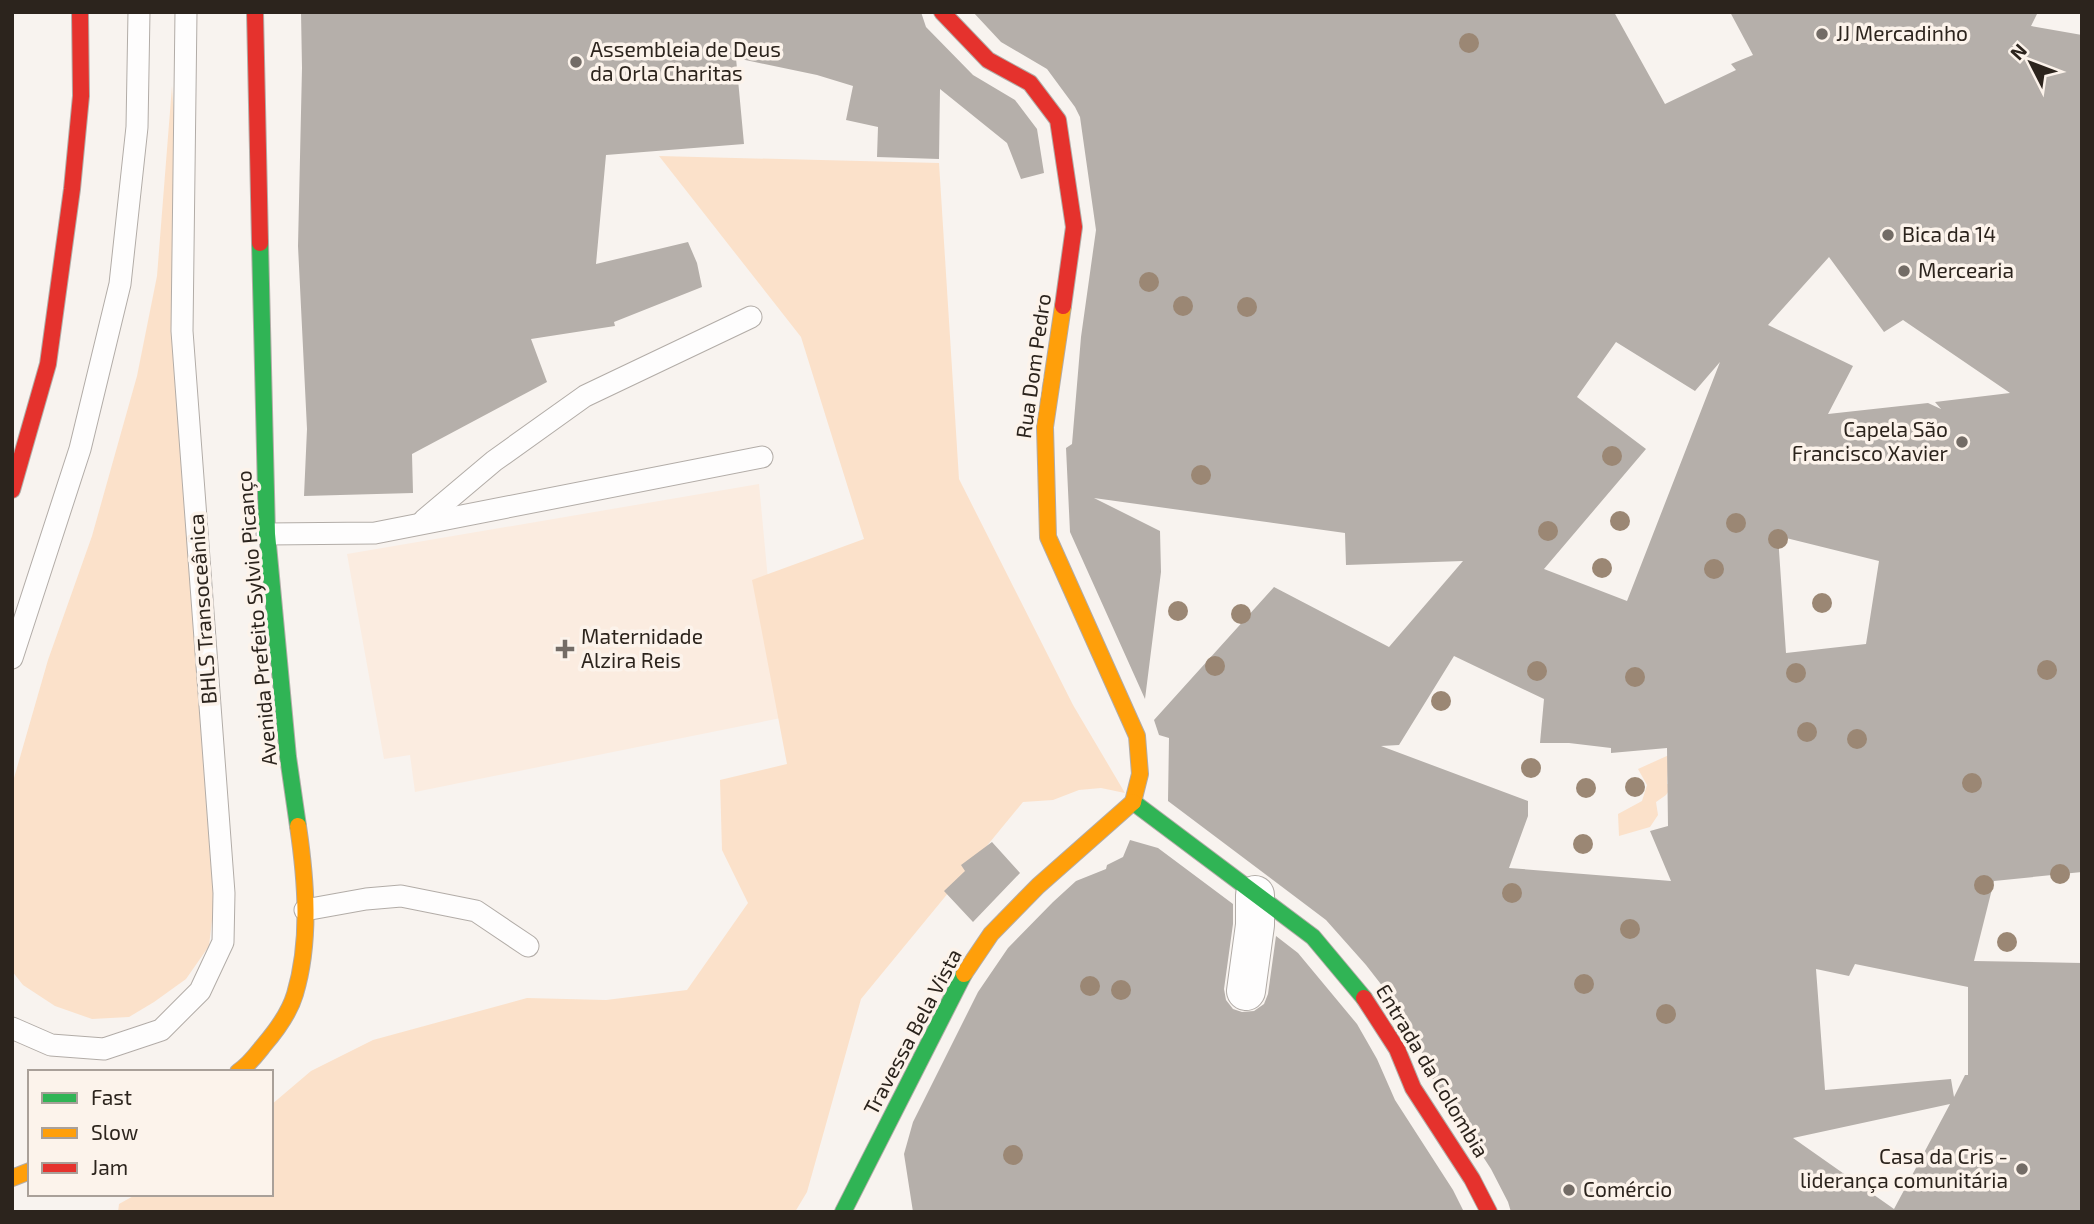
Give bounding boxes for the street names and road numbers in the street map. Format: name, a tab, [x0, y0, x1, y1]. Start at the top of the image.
street label: Rua Dom Pedro	[1010, 292, 1055, 440]
street label: Avenida Prefeito Sylvio Picanço	[230, 469, 283, 767]
street label: BHLS Transoceânica	[182, 513, 221, 705]
street label: Travessa Bela Vista	[857, 944, 966, 1119]
street label: Entrada da Colombia	[1372, 979, 1495, 1161]

